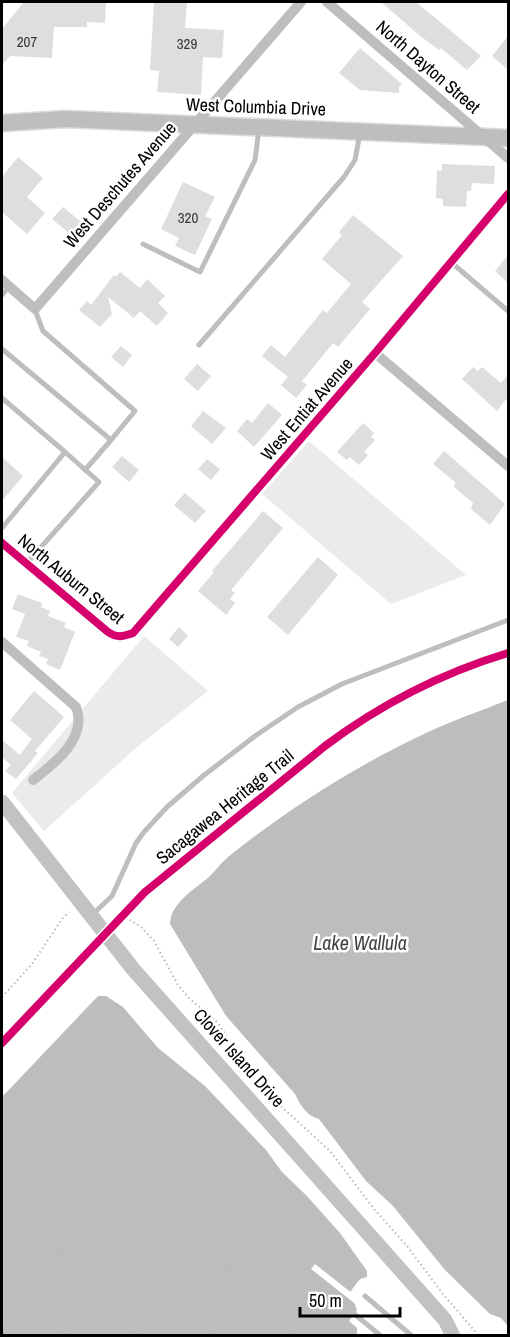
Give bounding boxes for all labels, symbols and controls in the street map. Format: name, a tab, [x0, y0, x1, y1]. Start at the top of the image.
street label: North Dayton Street	[371, 14, 486, 119]
house number: 207	[17, 31, 37, 52]
house number: 329	[177, 33, 197, 54]
street label: West Columbia Drive	[186, 92, 326, 121]
street label: West Deschutes Avenue	[58, 116, 182, 253]
house number: 320	[178, 207, 198, 228]
street label: West Entiat Avenue	[255, 352, 358, 466]
street label: North Auburn Street	[13, 528, 130, 629]
street label: Sacagawea Heritage Trail	[150, 743, 299, 870]
water label: Lake Wallula	[313, 929, 407, 956]
street label: Clover Island Drive	[188, 1003, 291, 1113]
scale bar	[300, 1280, 400, 1318]
text: 50 m	[309, 1288, 342, 1313]

